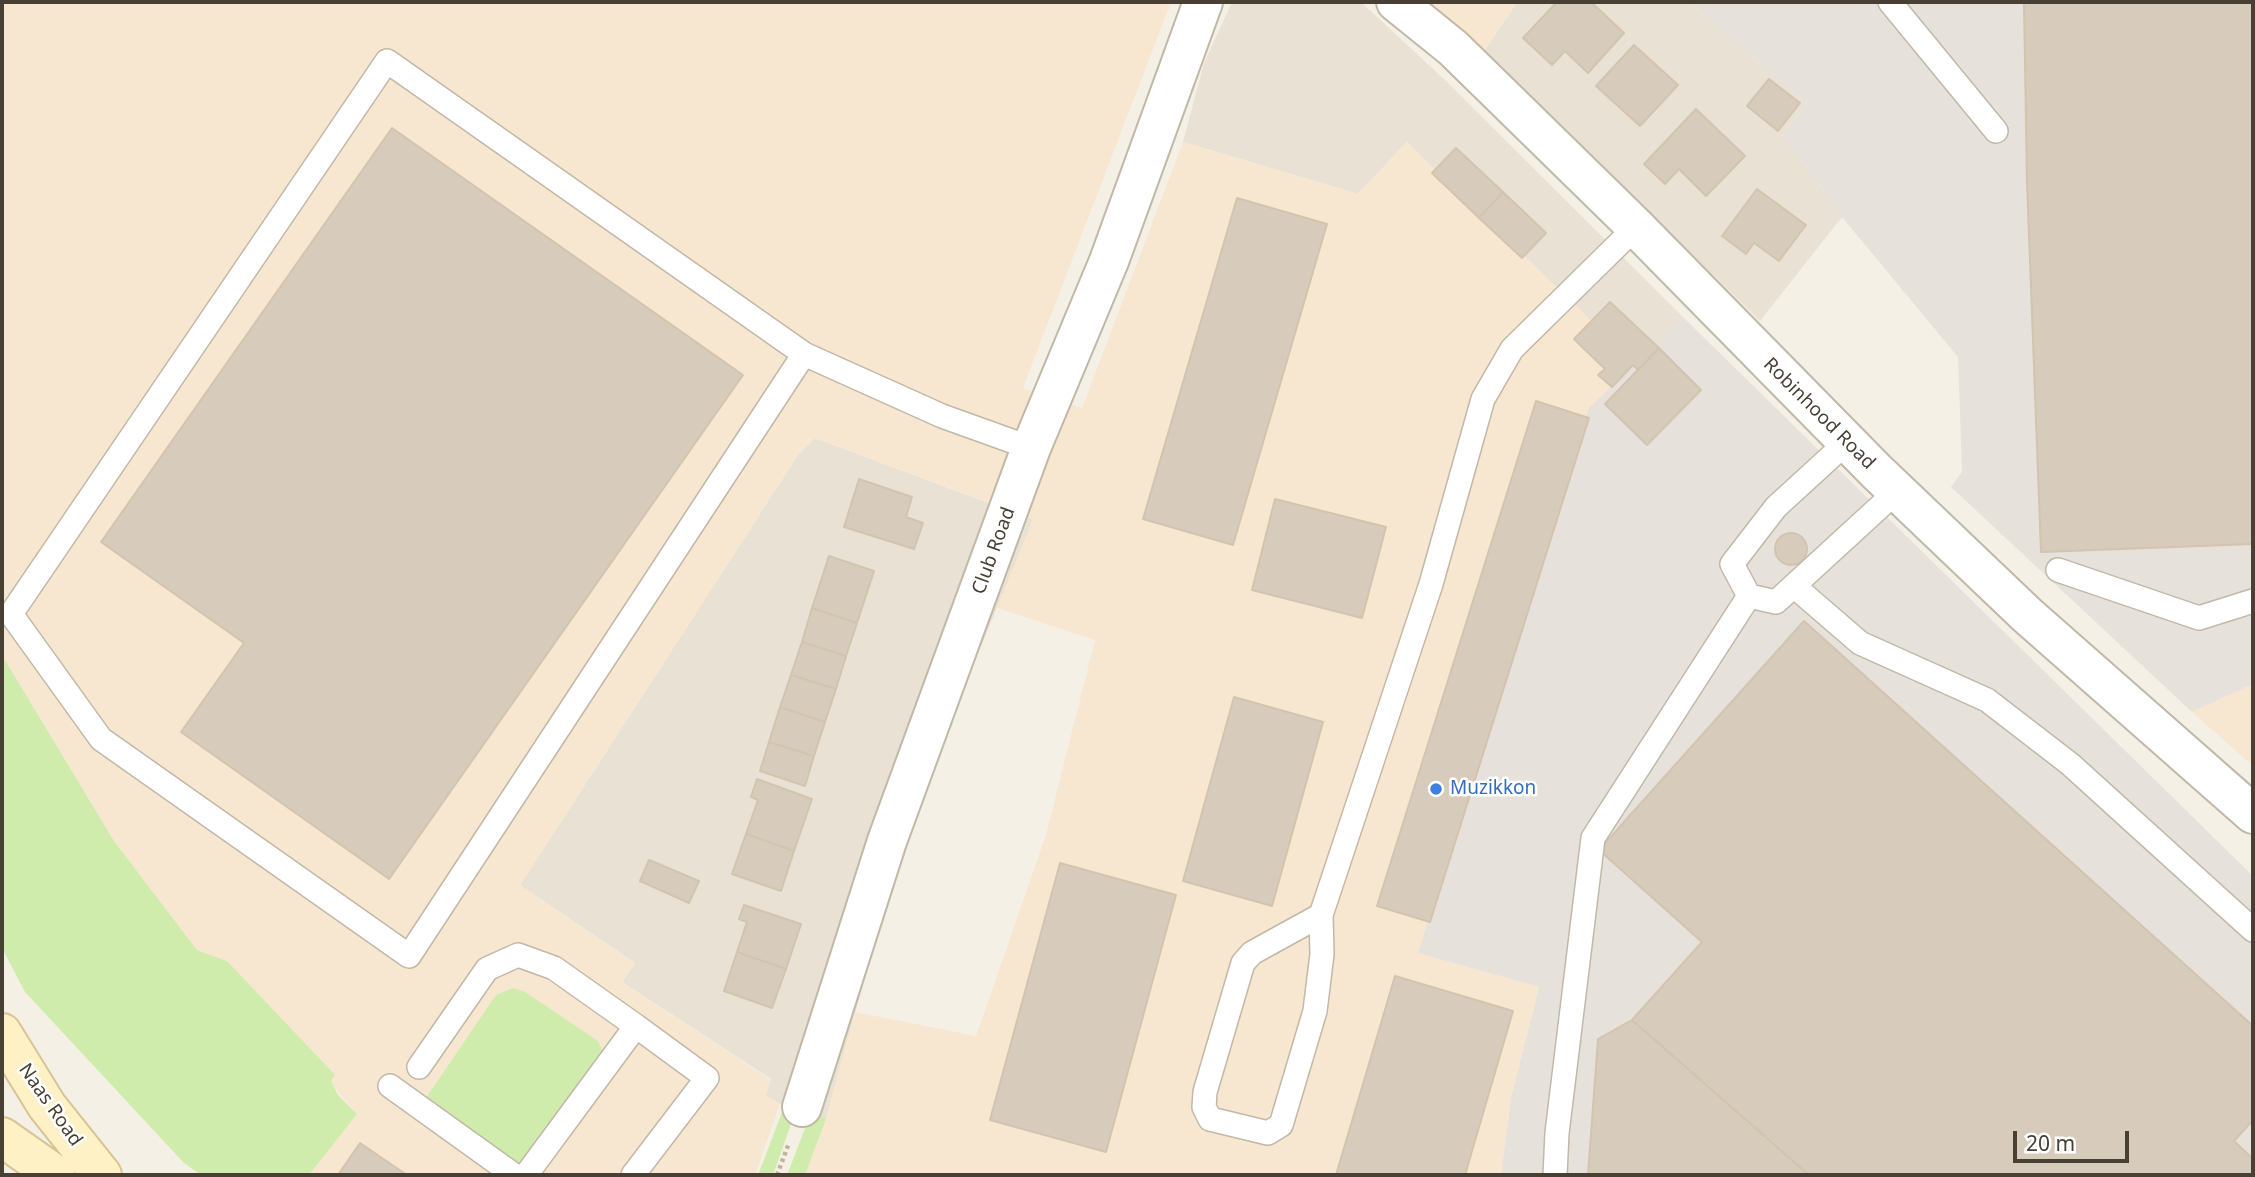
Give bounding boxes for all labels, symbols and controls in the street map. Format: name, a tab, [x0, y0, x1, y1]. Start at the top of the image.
street label: Robinhood Road	[1758, 353, 1880, 475]
street label: Club Road	[968, 504, 1020, 598]
place label: Muzikkon	[1450, 778, 1536, 800]
marker: Muzikkon	[1428, 781, 1444, 797]
street label: Naas Road	[13, 1059, 87, 1151]
scale bar	[2017, 1118, 2132, 1162]
text: 20 m	[2026, 1129, 2075, 1157]

